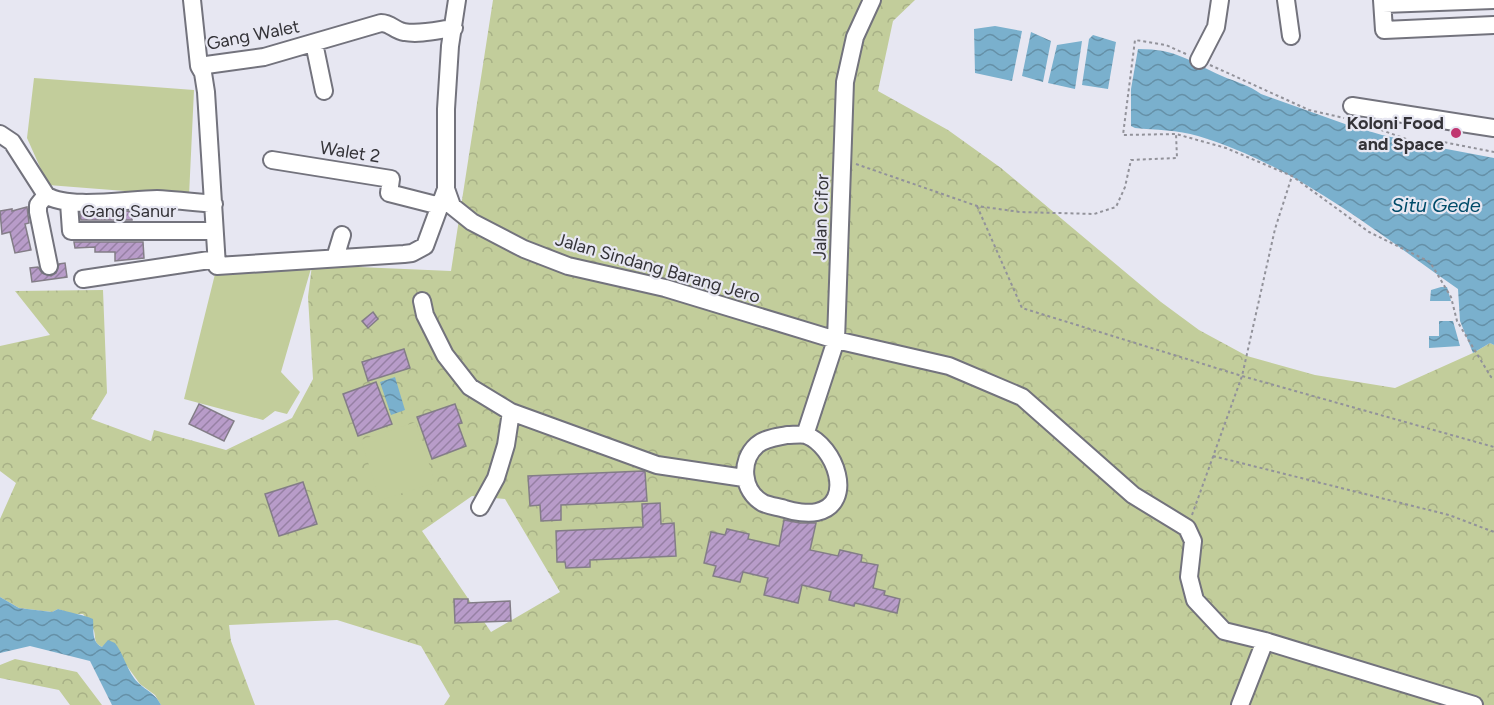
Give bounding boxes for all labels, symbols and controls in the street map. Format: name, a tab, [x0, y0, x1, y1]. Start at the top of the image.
street label: Gang Walet	[205, 15, 302, 55]
place label: Koloni Food and Space	[1347, 112, 1444, 155]
marker: Koloni Food and Space	[1449, 126, 1463, 140]
street label: Walet 2	[318, 136, 382, 168]
street label: Jalan Cifor	[809, 173, 833, 261]
water label: Situ Gede	[1391, 193, 1481, 217]
street label: Gang Sanur	[82, 200, 176, 222]
street label: Jalan Sindang Barang Jero	[553, 228, 763, 308]

